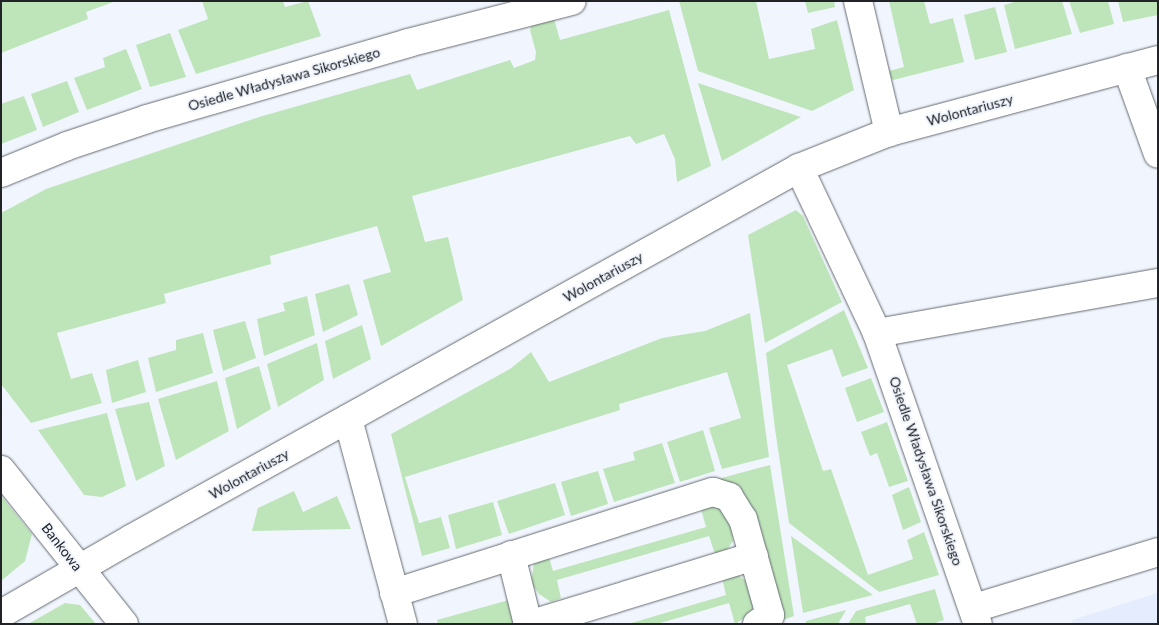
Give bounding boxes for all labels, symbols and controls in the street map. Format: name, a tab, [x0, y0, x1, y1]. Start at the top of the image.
street label: Osiedle Władysława Sikorskiego	[186, 43, 382, 115]
street label: Wolontariuszy	[925, 90, 1015, 130]
street label: Wolontariuszy	[560, 248, 646, 306]
street label: Osiedle Władysława Sikorskiego	[886, 374, 966, 568]
street label: Wolontariuszy	[206, 445, 292, 503]
street label: Bankowa	[38, 520, 86, 574]

